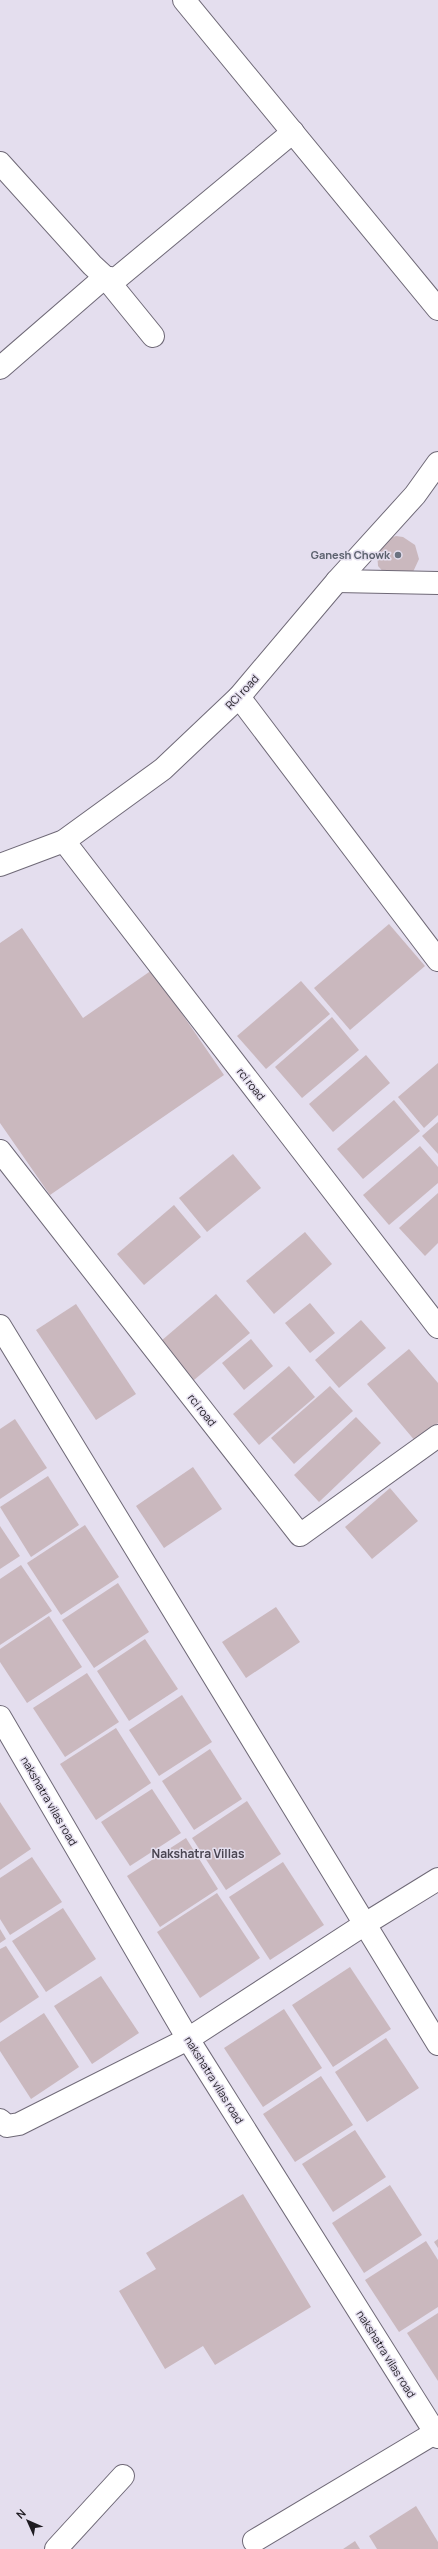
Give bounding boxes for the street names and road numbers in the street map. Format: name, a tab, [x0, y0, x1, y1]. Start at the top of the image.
street label: RCI road	[222, 671, 262, 712]
street label: rci road	[234, 1064, 269, 1103]
street label: rci road	[185, 1390, 220, 1429]
street label: nakshatra vilas road	[18, 1753, 81, 1848]
street label: nakshatra vilas road	[181, 2033, 247, 2126]
street label: nakshatra vilas road	[353, 2307, 419, 2400]

